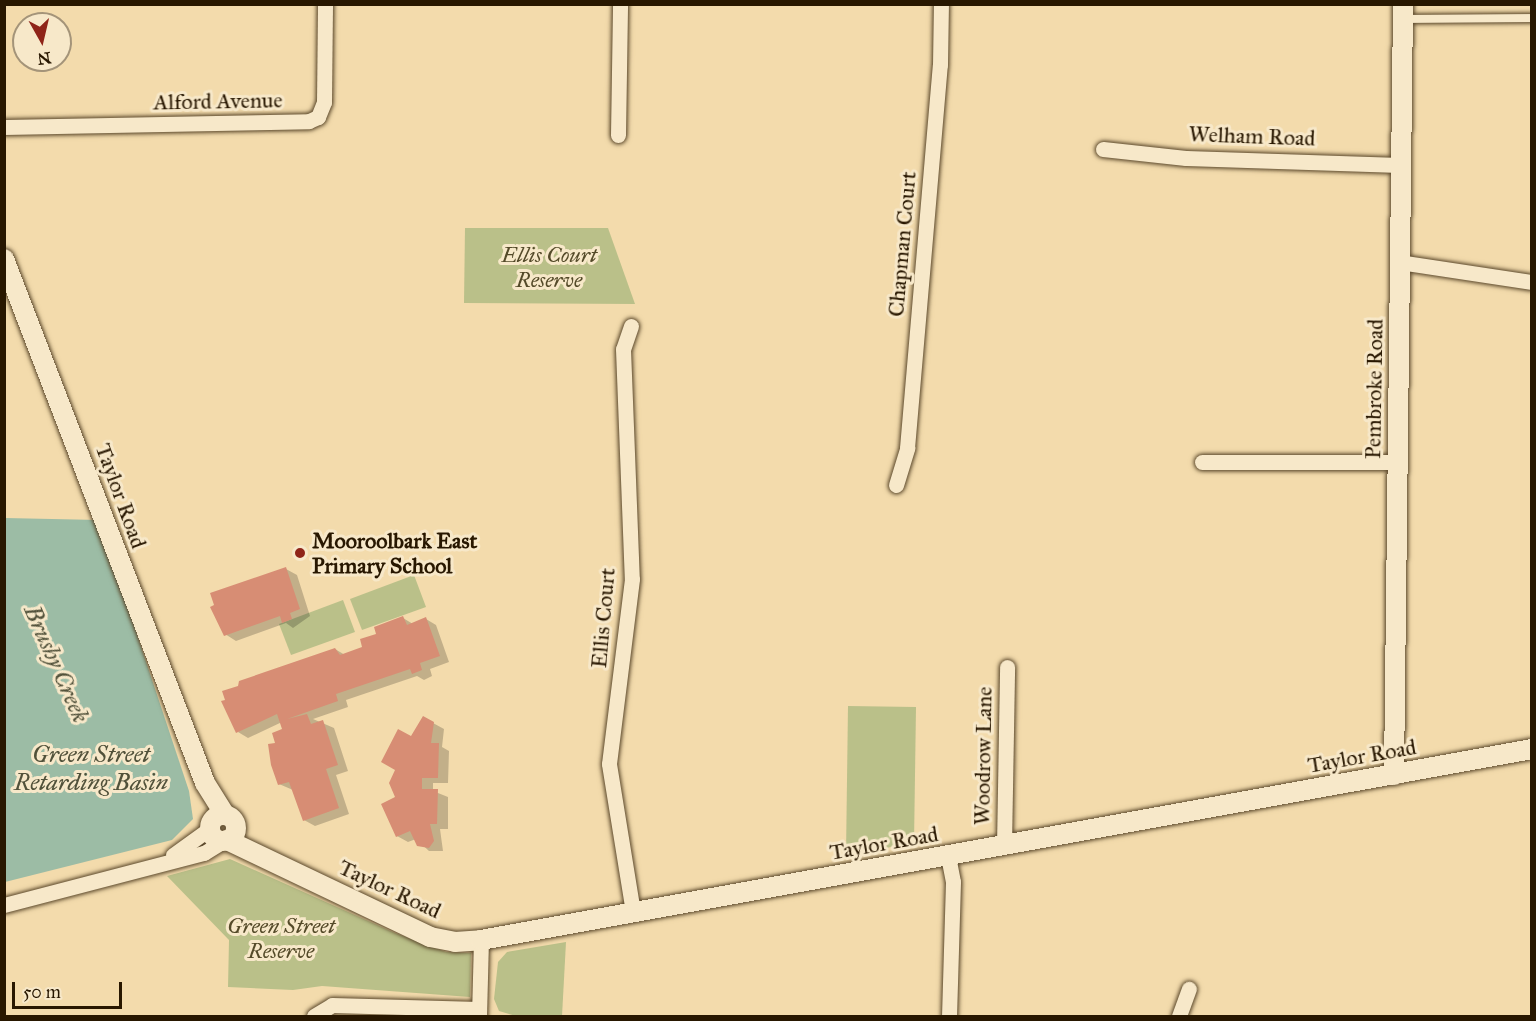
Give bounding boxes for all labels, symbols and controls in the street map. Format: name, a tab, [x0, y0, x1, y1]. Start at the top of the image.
north arrow	[12, 12, 72, 72]
text: N	[36, 48, 52, 69]
street label: Alford Avenue	[153, 87, 283, 115]
street label: Welham Road	[1188, 121, 1316, 151]
street label: Chapman Court	[882, 170, 922, 318]
park label: Ellis Court Reserve	[501, 241, 597, 292]
street label: Pembroke Road	[1360, 319, 1388, 459]
street label: Taylor Road	[90, 440, 152, 552]
place label: Mooroolbark East Primary School	[312, 527, 477, 578]
marker: Mooroolbark East Primary School	[293, 546, 307, 560]
street label: Ellis Court	[585, 567, 621, 669]
water label: Brushy Creek	[17, 601, 95, 727]
street label: Woodrow Lane	[969, 686, 997, 826]
street label: Taylor Road	[1306, 733, 1418, 779]
water label: Green Street Retarding Basin	[14, 741, 168, 797]
street label: Taylor Road	[828, 820, 940, 866]
street label: Taylor Road	[335, 854, 445, 924]
park label: Green Street Reserve	[227, 912, 335, 963]
scale bar	[15, 970, 124, 1008]
text: 50 m	[23, 981, 61, 1003]

